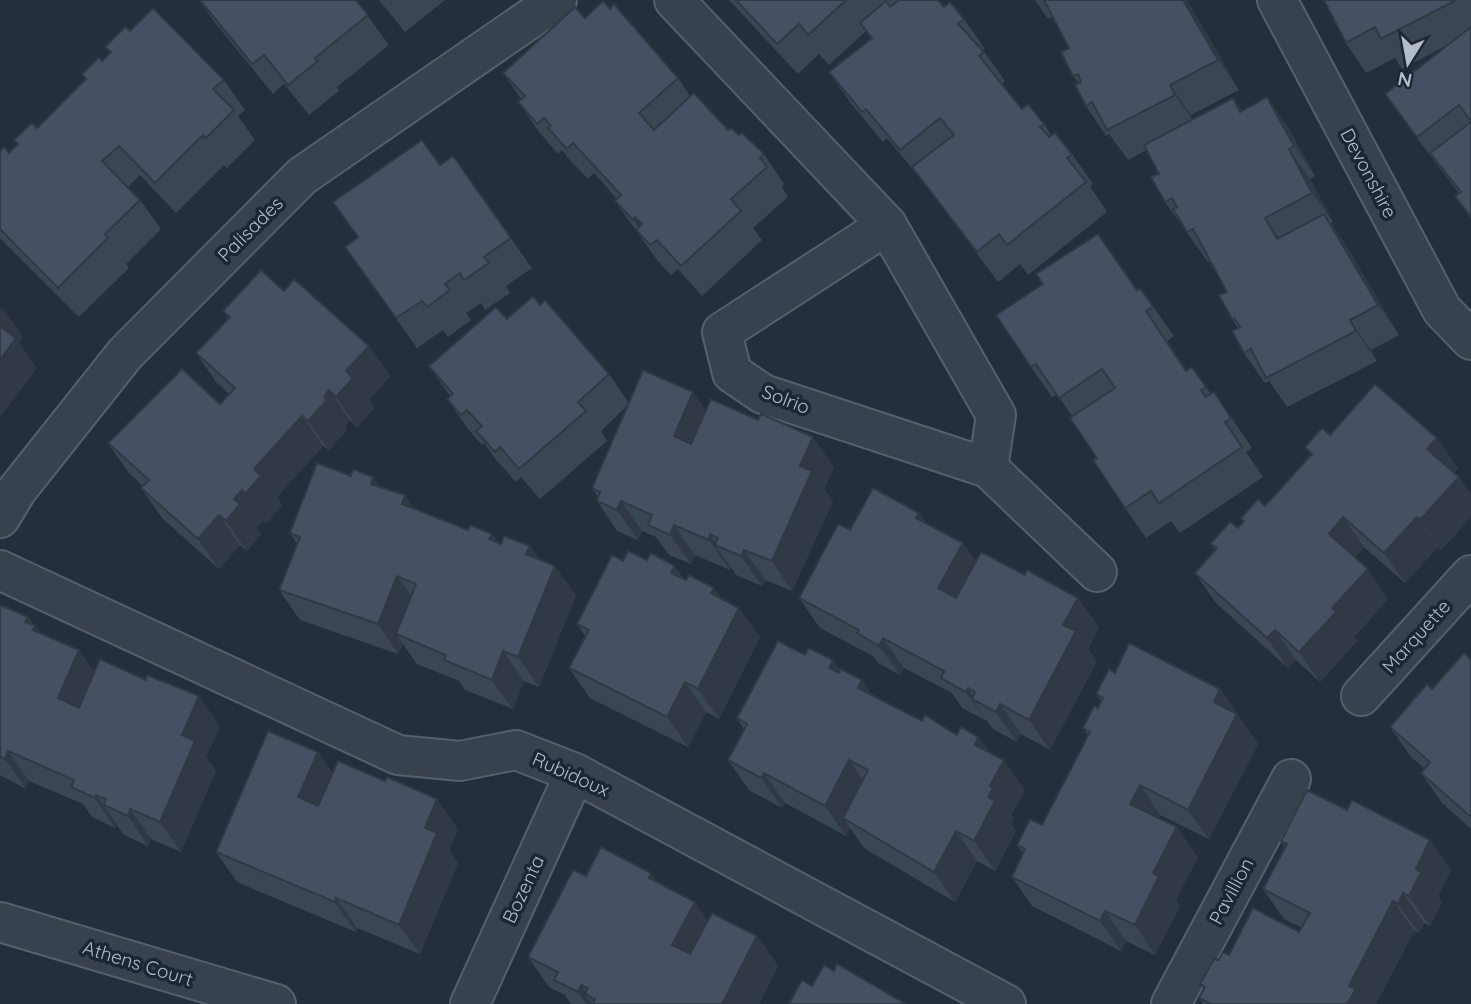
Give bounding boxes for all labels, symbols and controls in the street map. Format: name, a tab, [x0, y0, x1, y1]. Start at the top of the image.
north arrow	[1373, 28, 1443, 98]
text: N	[1396, 67, 1414, 93]
street label: Devonshire	[1335, 124, 1403, 222]
street label: Palisades	[212, 191, 288, 267]
street label: Solrio	[759, 379, 813, 419]
street label: Marquette	[1377, 594, 1455, 678]
street label: Rubidoux	[529, 746, 613, 802]
street label: Bozenta	[497, 851, 549, 927]
street label: Pavillion	[1204, 854, 1258, 928]
street label: Athens Court	[80, 935, 196, 991]

